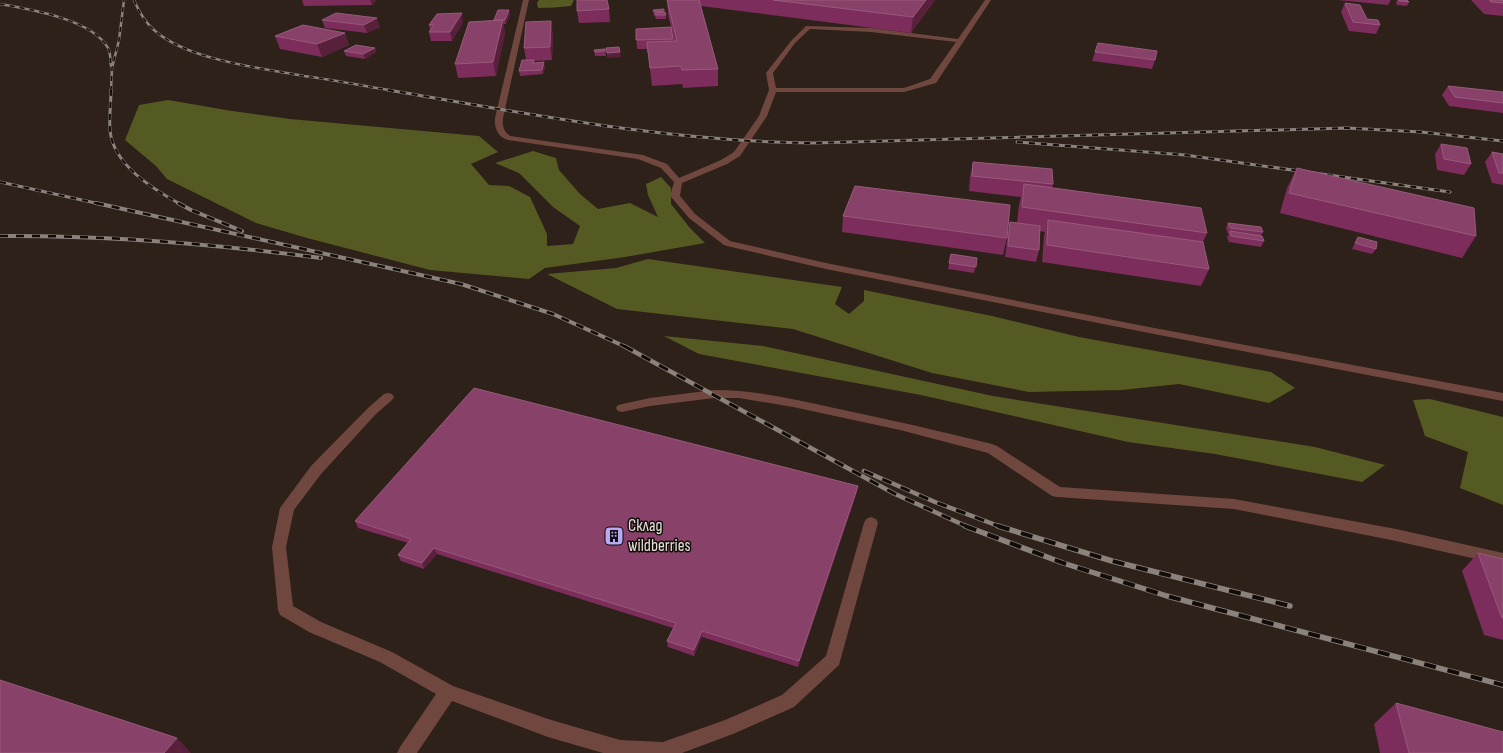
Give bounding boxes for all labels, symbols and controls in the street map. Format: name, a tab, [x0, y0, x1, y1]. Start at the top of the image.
place label: Склад wildberries	[628, 516, 691, 556]
building icon: Склад wildberries	[603, 525, 625, 547]

